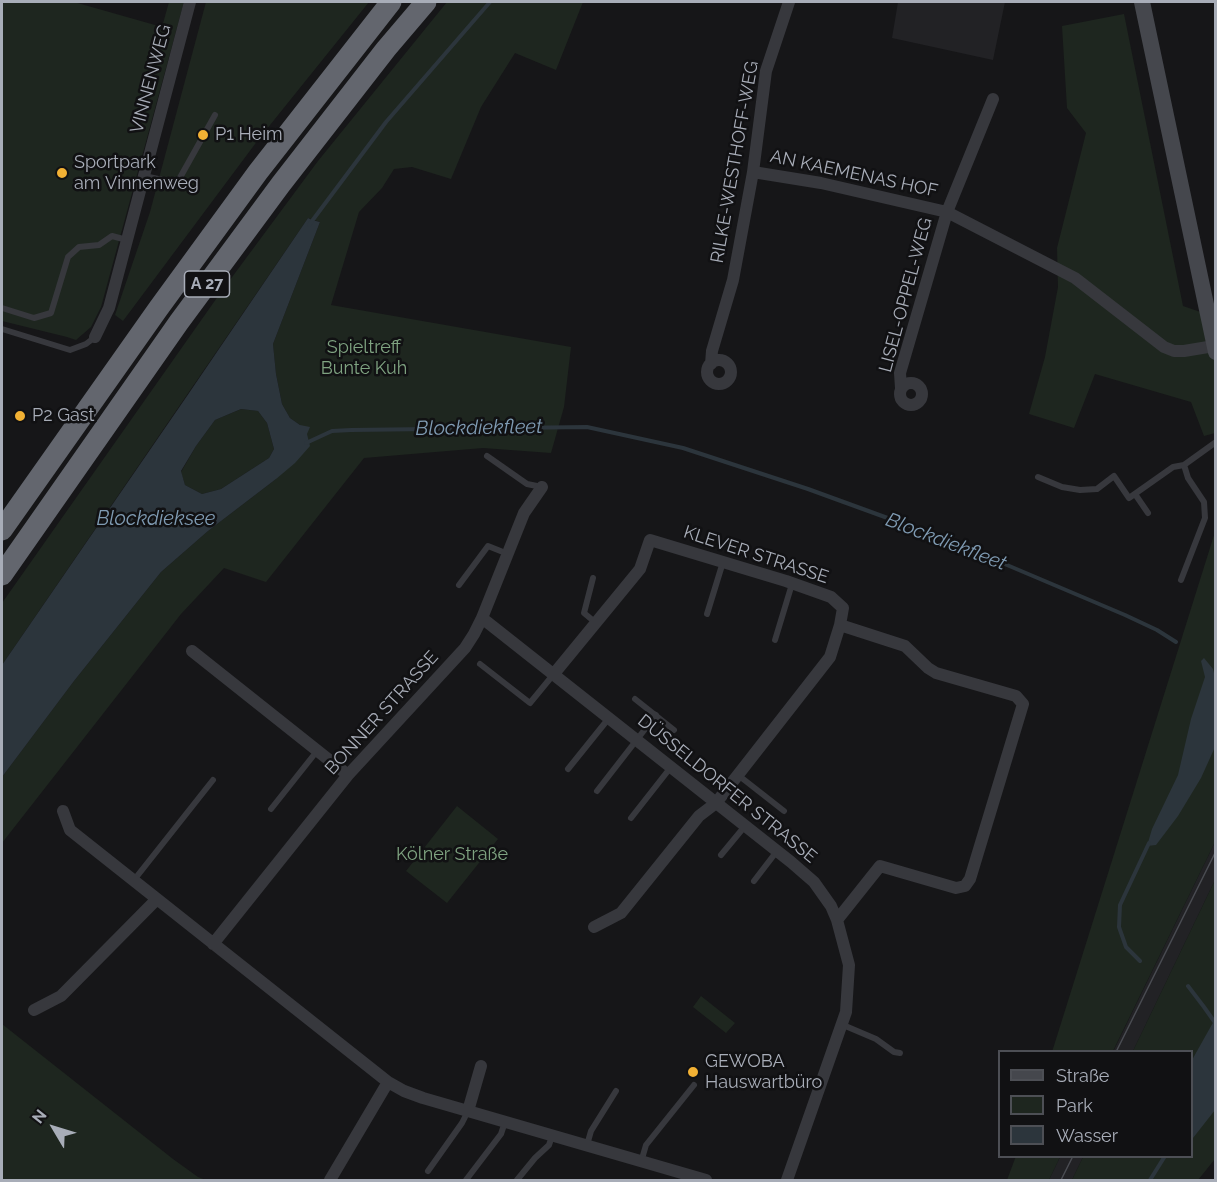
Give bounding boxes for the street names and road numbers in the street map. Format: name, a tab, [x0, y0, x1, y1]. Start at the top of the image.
street label: VINNENWEG	[126, 22, 176, 136]
street label: RILKE-WESTHOFF-WEG	[707, 59, 763, 265]
street label: AN KAEMENAS HOF	[768, 146, 940, 202]
street label: LISEL-OPPEL-WEG	[875, 215, 937, 375]
road number: A 27	[184, 271, 230, 297]
street label: KLEVER STRASSE	[681, 521, 831, 589]
street label: BONNER STRASSE	[321, 647, 443, 779]
street label: DÜSSELDORFER STRASSE	[633, 710, 821, 868]

